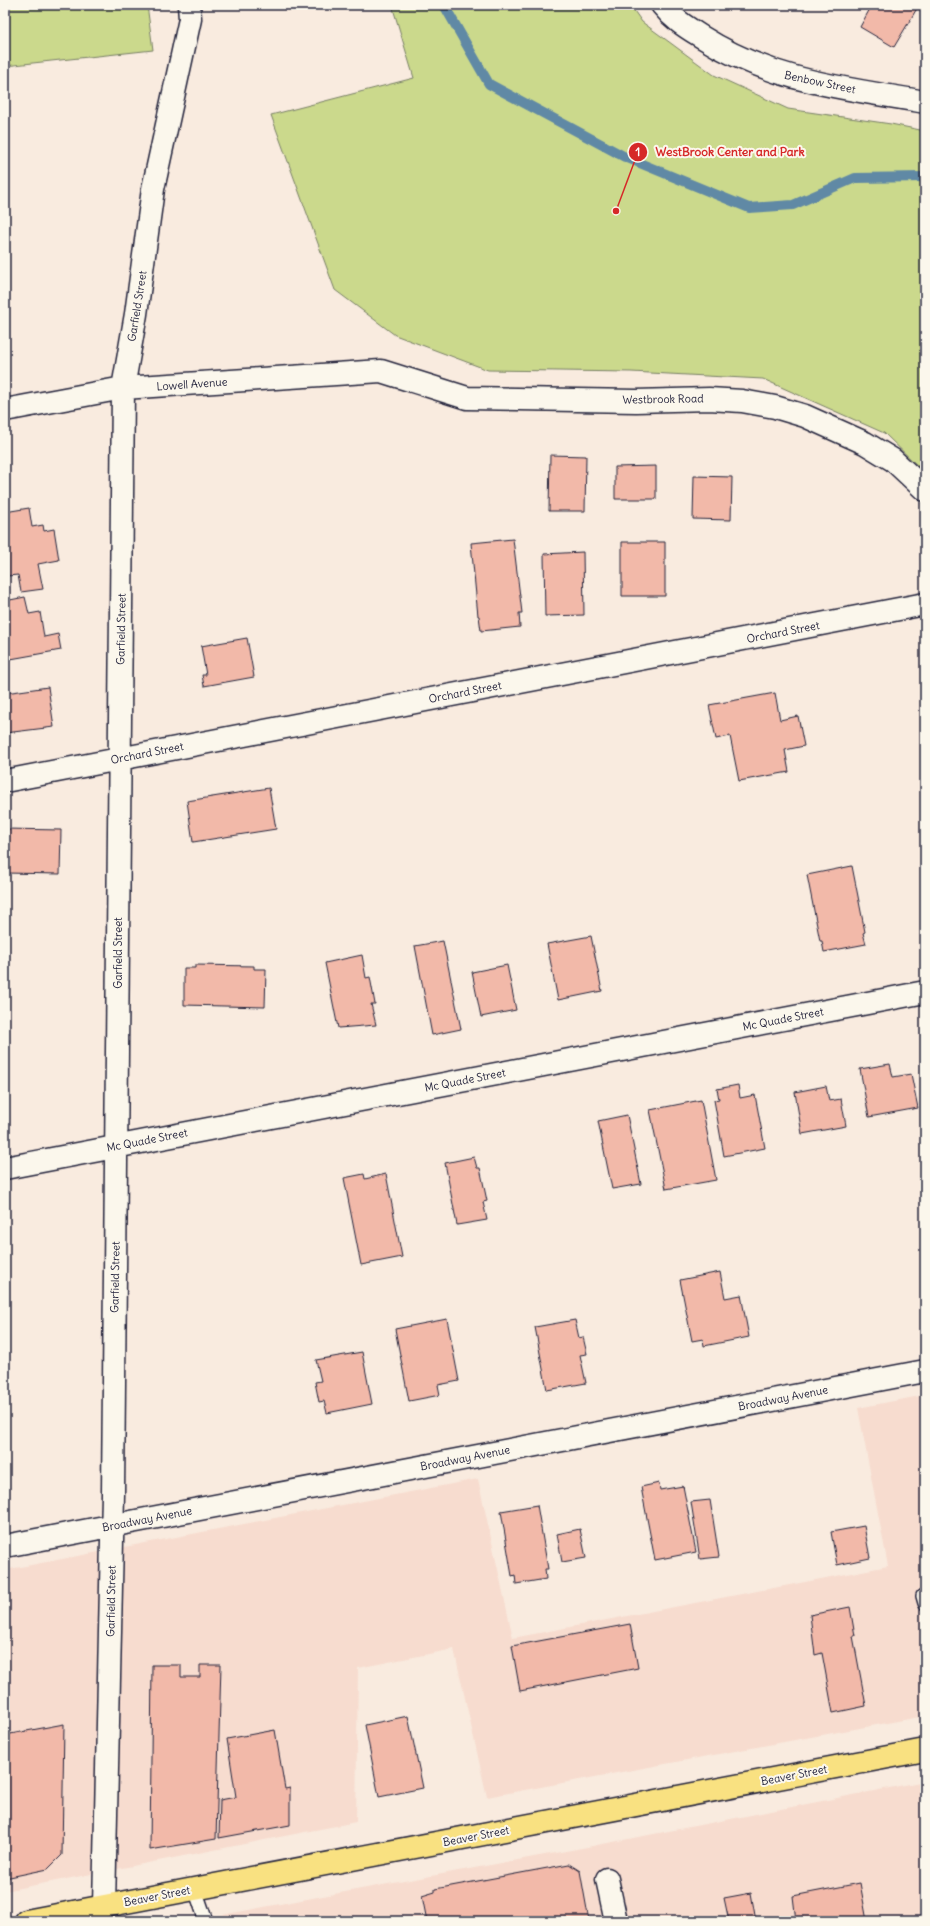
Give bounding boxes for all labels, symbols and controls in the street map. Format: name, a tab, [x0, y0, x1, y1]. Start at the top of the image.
street label: Benbow Street	[783, 68, 857, 96]
callout: WestBrook Center and Park	[628, 140, 813, 164]
text: 1	[636, 144, 640, 159]
text: WestBrook Center and Park	[655, 144, 805, 159]
street label: Garfield Street	[124, 269, 150, 342]
street label: Lowell Avenue	[156, 375, 228, 393]
street label: Westbrook Road	[622, 391, 704, 407]
street label: Garfield Street	[113, 593, 129, 665]
street label: Orchard Street	[745, 618, 821, 646]
street label: Orchard Street	[427, 678, 503, 706]
street label: Orchard Street	[109, 739, 185, 767]
street label: Garfield Street	[111, 917, 125, 989]
street label: Mc Quade Street	[741, 1004, 825, 1034]
street label: Mc Quade Street	[423, 1065, 507, 1095]
street label: Mc Quade Street	[105, 1125, 189, 1155]
street label: Garfield Street	[107, 1241, 123, 1313]
street label: Broadway Avenue	[737, 1382, 829, 1414]
street label: Broadway Avenue	[419, 1442, 511, 1474]
street label: Broadway Avenue	[101, 1503, 193, 1535]
street label: Garfield Street	[103, 1565, 119, 1637]
street label: Beaver Street	[760, 1762, 829, 1788]
street label: Beaver Street	[442, 1823, 511, 1849]
street label: Beaver Street	[123, 1883, 192, 1909]

